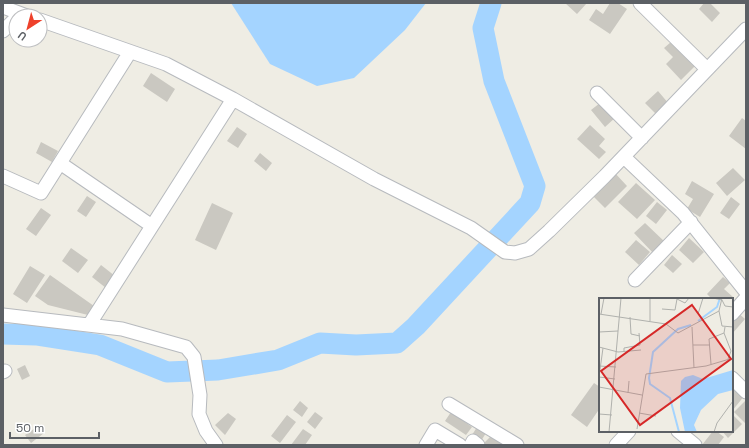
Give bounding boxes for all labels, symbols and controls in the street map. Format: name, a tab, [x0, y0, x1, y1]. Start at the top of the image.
north arrow	[8, 8, 48, 48]
text: U	[15, 28, 29, 44]
inset map	[599, 298, 733, 432]
scale bar	[10, 414, 99, 440]
text: 50 m	[16, 420, 44, 436]

